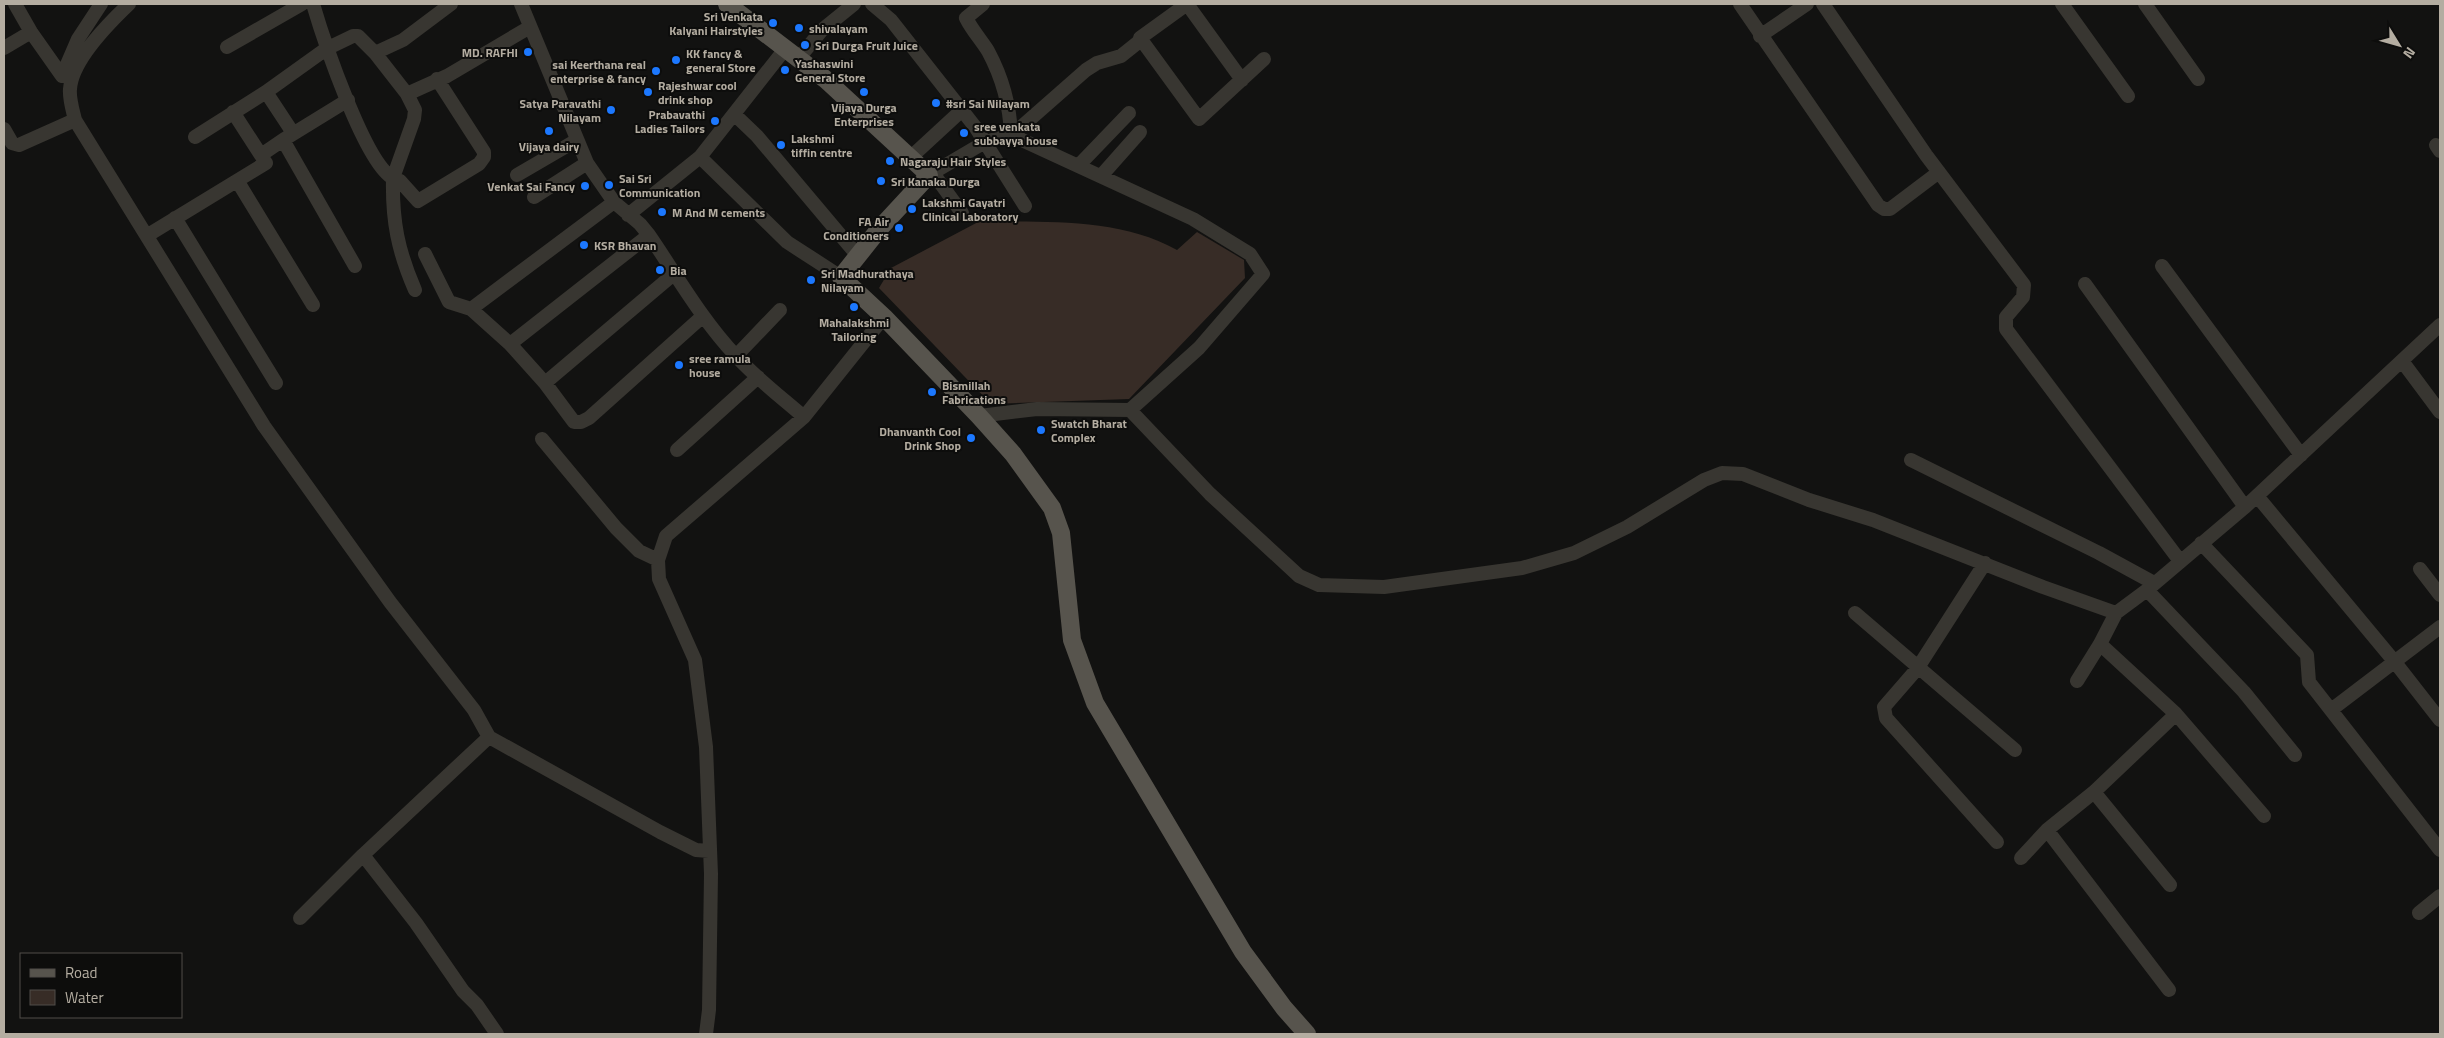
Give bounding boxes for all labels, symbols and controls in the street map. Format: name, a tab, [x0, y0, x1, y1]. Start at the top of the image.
place label: Sri Venkata Kalyani Hairstyles	[669, 7, 763, 40]
marker: Sri Venkata Kalyani Hairstyles	[767, 17, 779, 29]
place label: shivalayam	[809, 19, 868, 38]
north arrow	[2374, 20, 2424, 70]
marker: shivalayam	[793, 22, 805, 34]
place label: Sri Durga Fruit Juice	[815, 36, 918, 55]
marker: Sri Durga Fruit Juice	[799, 39, 811, 51]
place label: MD. RAFHI	[462, 43, 518, 62]
text: N	[2398, 43, 2421, 63]
place label: KK fancy & general Store	[686, 44, 756, 77]
marker: MD. RAFHI	[522, 46, 534, 58]
marker: KK fancy & general Store	[670, 54, 682, 66]
place label: Yashaswini General Store	[795, 54, 866, 87]
place label: sai Keerthana real enterprise & fancy	[550, 55, 646, 88]
marker: Yashaswini General Store	[779, 64, 791, 76]
marker: sai Keerthana real enterprise & fancy	[650, 65, 662, 77]
place label: Rajeshwar cool drink shop	[658, 76, 737, 109]
marker: Rajeshwar cool drink shop	[642, 86, 654, 98]
marker: Vijaya Durga Enterprises	[858, 86, 870, 98]
place label: Satya Paravathi Nilayam	[519, 94, 601, 127]
place label: #sri Sai Nilayam	[946, 94, 1030, 113]
marker: #sri Sai Nilayam	[930, 97, 942, 109]
place label: Vijaya Durga Enterprises	[831, 98, 897, 131]
marker: Satya Paravathi Nilayam	[605, 104, 617, 116]
place label: Prabavathi Ladies Tailors	[635, 105, 705, 138]
marker: Prabavathi Ladies Tailors	[709, 115, 721, 127]
place label: sree venkata subbayya house	[974, 117, 1058, 150]
marker: Vijaya dairy	[543, 125, 555, 137]
marker: sree venkata subbayya house	[958, 127, 970, 139]
place label: Lakshmi tiffin centre	[791, 129, 852, 162]
place label: Vijaya dairy	[519, 137, 579, 156]
marker: Lakshmi tiffin centre	[775, 139, 787, 151]
place label: Nagaraju Hair Styles	[900, 152, 1007, 171]
marker: Nagaraju Hair Styles	[884, 155, 896, 167]
place label: Sai Sri Communication	[619, 169, 700, 202]
place label: Sri Kanaka Durga	[891, 172, 980, 191]
marker: Sri Kanaka Durga	[875, 175, 887, 187]
place label: Venkat Sai Fancy	[487, 177, 575, 196]
marker: Sai Sri Communication	[603, 179, 615, 191]
marker: Venkat Sai Fancy	[579, 180, 591, 192]
place label: Lakshmi Gayatri Clinical Laboratory	[922, 193, 1018, 226]
place label: M And M cements	[672, 203, 766, 222]
marker: Lakshmi Gayatri Clinical Laboratory	[906, 203, 918, 215]
marker: M And M cements	[656, 206, 668, 218]
place label: FA Air Conditioners	[823, 212, 890, 245]
marker: FA Air Conditioners	[893, 222, 905, 234]
place label: KSR Bhavan	[594, 236, 656, 255]
marker: KSR Bhavan	[578, 239, 590, 251]
place label: Bia	[670, 261, 687, 280]
marker: Bia	[654, 264, 666, 276]
place label: Sri Madhurathaya Nilayam	[821, 264, 914, 297]
marker: Sri Madhurathaya Nilayam	[805, 274, 817, 286]
marker: Mahalakshmi Tailoring	[848, 301, 860, 313]
place label: Mahalakshmi Tailoring	[819, 313, 889, 346]
place label: sree ramula house	[689, 349, 751, 382]
marker: sree ramula house	[673, 359, 685, 371]
place label: Bismillah Fabrications	[942, 376, 1006, 409]
marker: Bismillah Fabrications	[926, 386, 938, 398]
place label: Swatch Bharat Complex	[1051, 414, 1128, 447]
place label: Dhanvanth Cool Drink Shop	[879, 422, 961, 455]
marker: Swatch Bharat Complex	[1035, 424, 1047, 436]
marker: Dhanvanth Cool Drink Shop	[965, 432, 977, 444]
legend	[20, 953, 182, 1018]
text: Road	[65, 961, 97, 984]
text: Water	[65, 986, 104, 1009]

